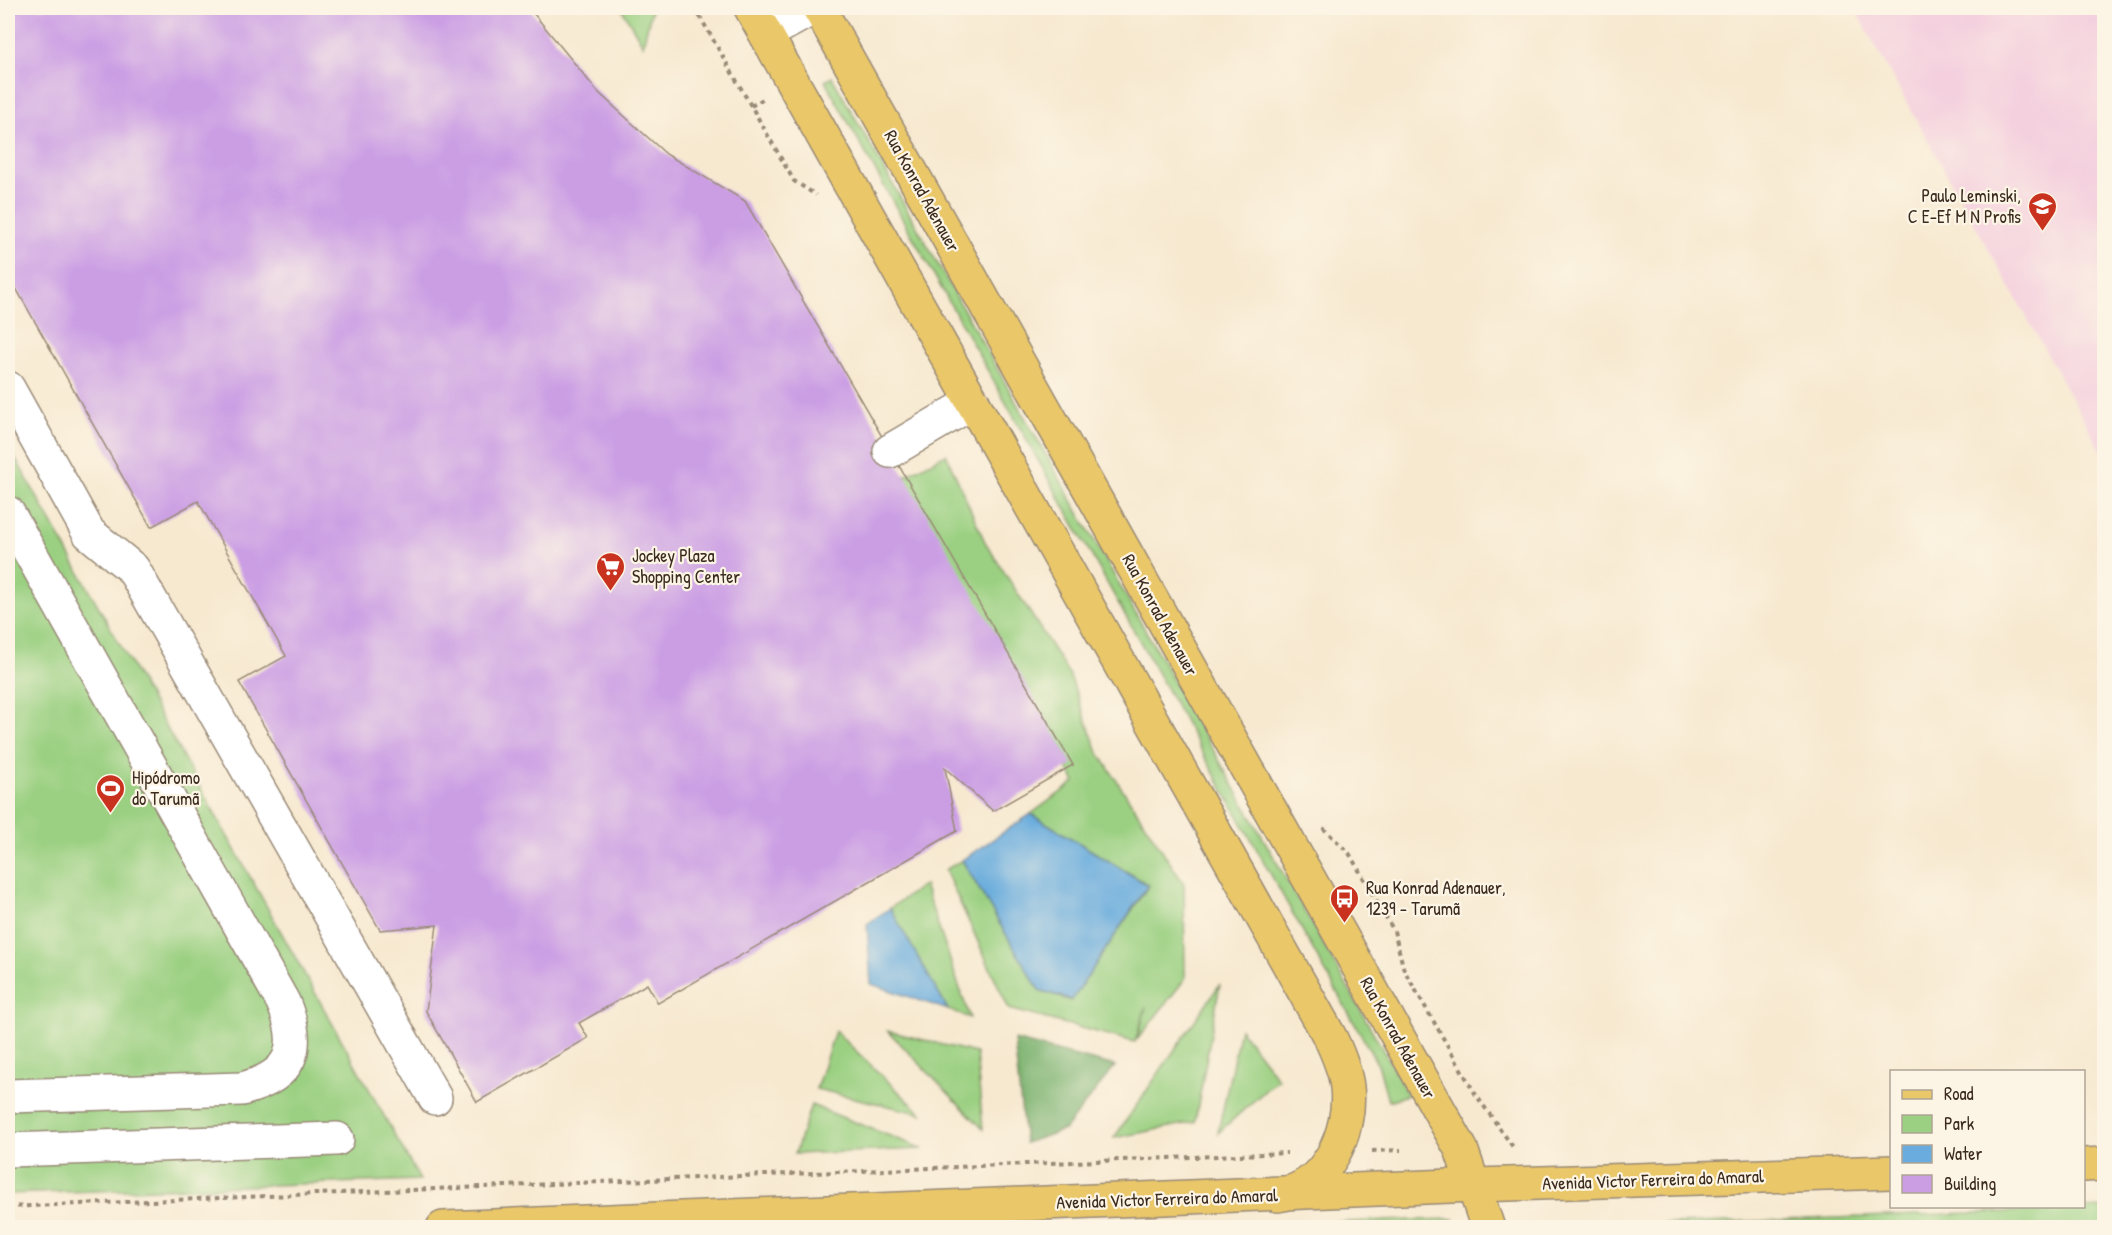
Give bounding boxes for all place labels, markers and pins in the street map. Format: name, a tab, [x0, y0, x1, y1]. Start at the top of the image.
place label: Paulo Leminski, C E-Ef M N Profis	[1908, 183, 2021, 229]
school or university icon: Paulo Leminski, C E-Ef M N Profis	[2026, 190, 2058, 232]
place label: Jockey Plaza Shopping Center	[632, 543, 740, 589]
supermarket icon: Jockey Plaza Shopping Center	[595, 550, 627, 592]
place label: Hipódromo do Tarumã	[132, 765, 200, 811]
sports icon: Hipódromo do Tarumã	[95, 772, 127, 814]
place label: Rua Konrad Adenauer, 1239 - Tarumã	[1366, 875, 1506, 921]
bus stop icon: Rua Konrad Adenauer, 1239 - Tarumã	[1329, 882, 1361, 924]

